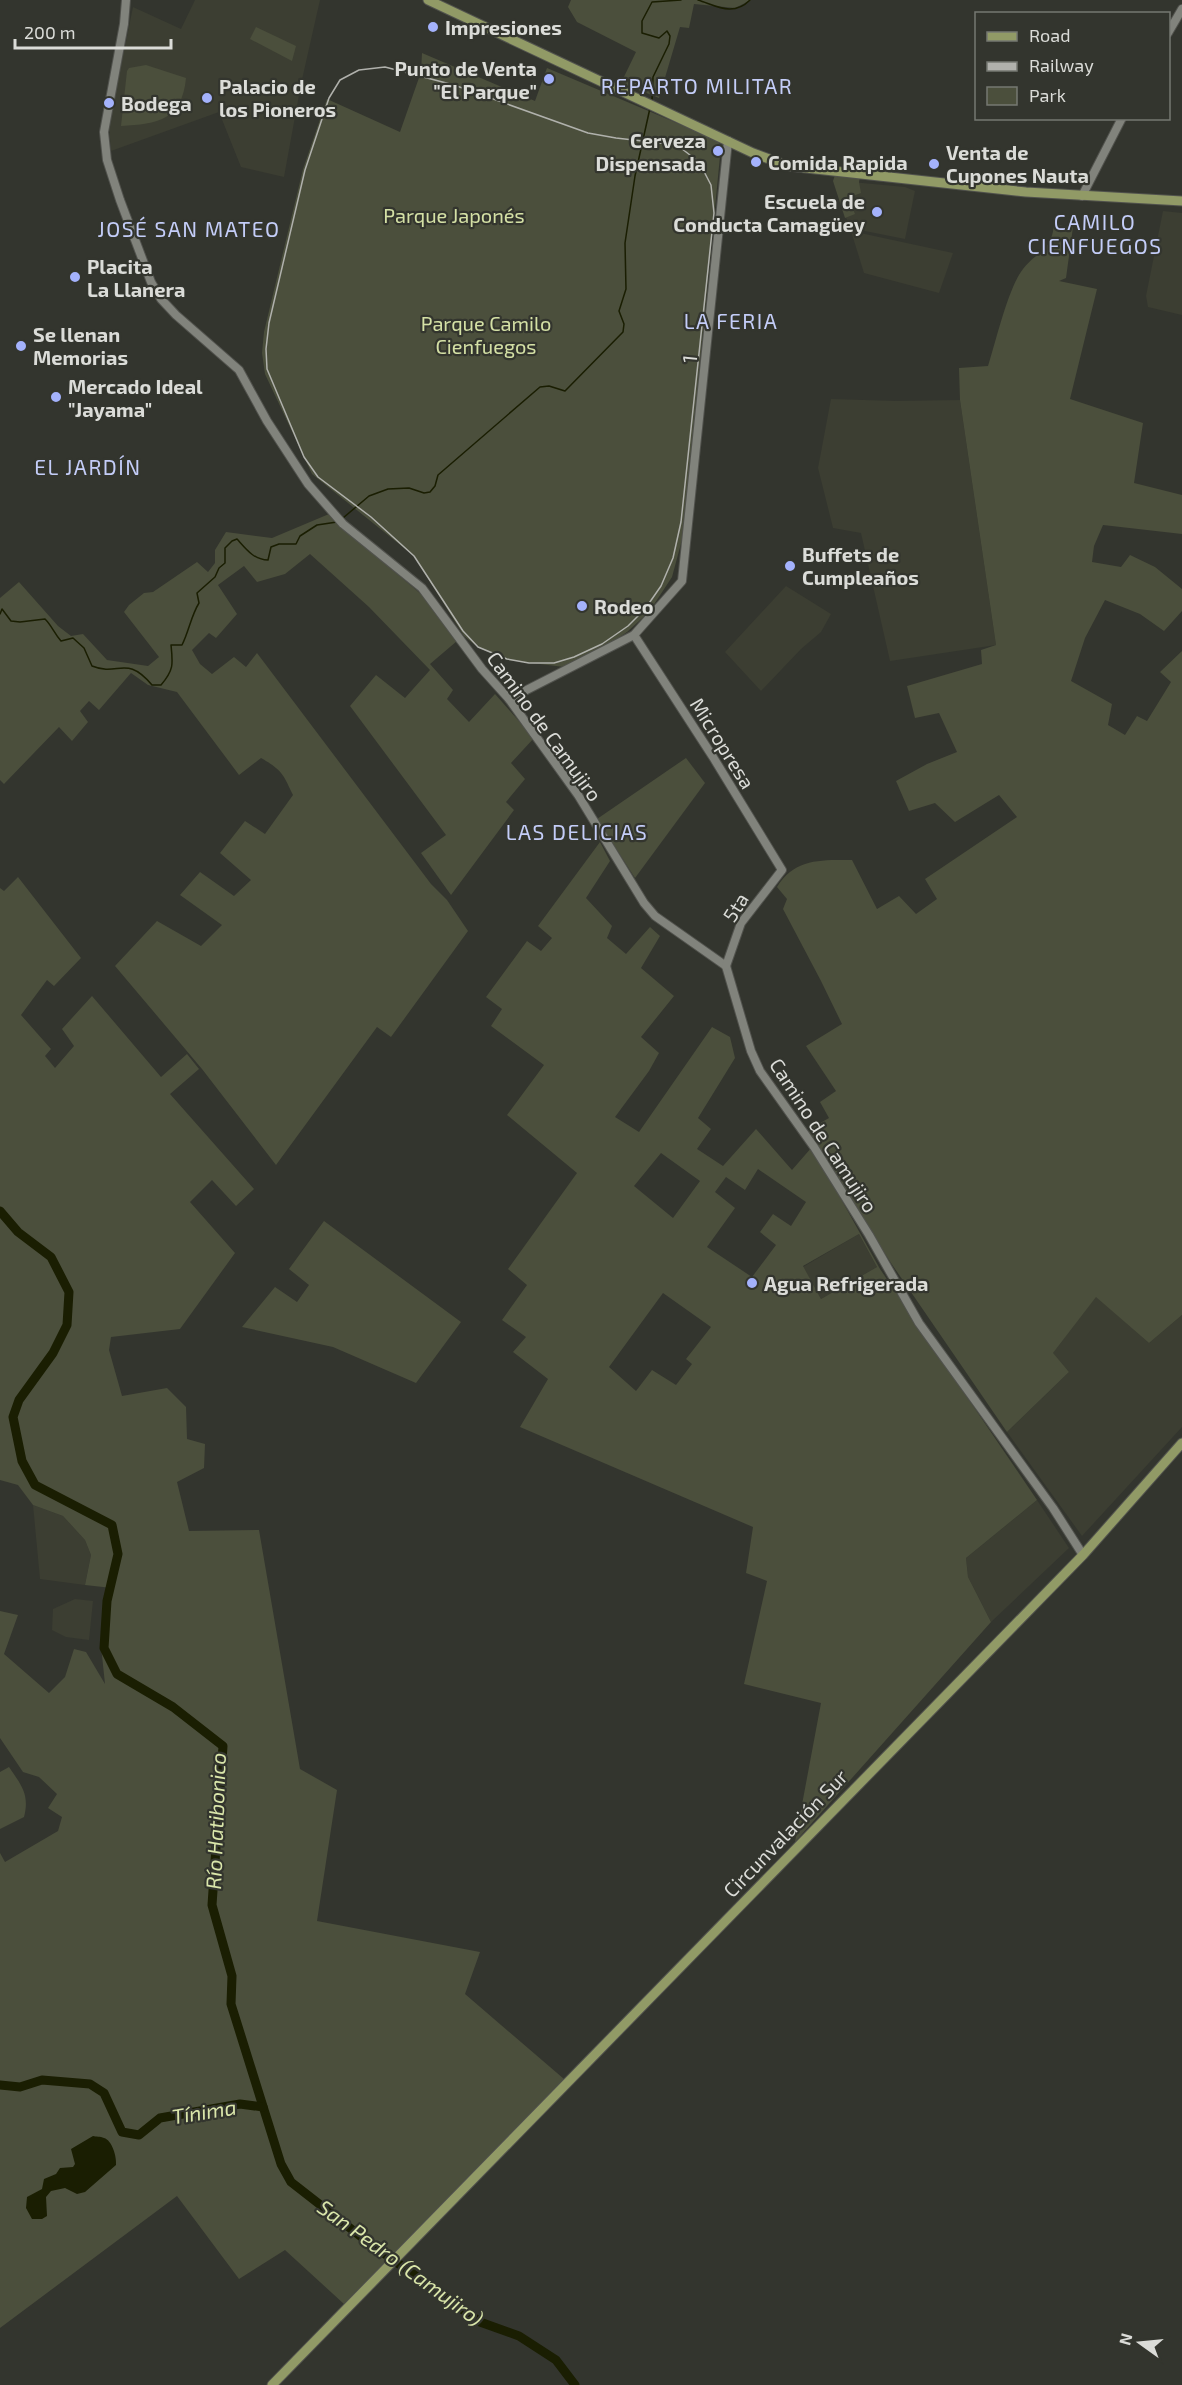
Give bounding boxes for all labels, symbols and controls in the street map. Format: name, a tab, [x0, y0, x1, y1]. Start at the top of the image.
scale bar	[15, 12, 171, 50]
legend	[975, 12, 1170, 120]
place label: Impresiones	[445, 15, 562, 39]
marker: Impresiones	[426, 20, 440, 34]
text: 200 m	[24, 21, 76, 43]
text: Road	[1029, 24, 1070, 46]
text: Railway	[1029, 54, 1094, 76]
place label: Punto de Venta "El Parque"	[394, 56, 537, 103]
marker: Punto de Venta "El Parque"	[542, 72, 556, 86]
district label: REPARTO MILITAR	[601, 73, 793, 98]
place label: Palacio de los Pioneros	[219, 74, 336, 121]
text: Park	[1029, 84, 1066, 106]
place label: Bodega	[121, 91, 192, 115]
marker: Palacio de los Pioneros	[200, 91, 214, 105]
marker: Bodega	[102, 96, 116, 110]
place label: Cerveza Dispensada	[596, 128, 706, 175]
place label: Venta de Cupones Nauta	[946, 140, 1089, 187]
marker: Cerveza Dispensada	[711, 144, 725, 158]
place label: Comida Rapida	[768, 150, 908, 174]
marker: Comida Rapida	[749, 155, 763, 169]
marker: Venta de Cupones Nauta	[927, 157, 941, 171]
place label: Escuela de Conducta Camagüey	[673, 189, 866, 237]
park label: Parque Japonés	[383, 203, 525, 227]
marker: Escuela de Conducta Camagüey	[870, 205, 884, 219]
district label: CAMILO CIENFUEGOS	[1028, 209, 1162, 258]
district label: JOSÉ SAN MATEO	[98, 216, 280, 241]
place label: Placita La Llanera	[87, 254, 185, 301]
marker: Placita La Llanera	[68, 270, 82, 284]
district label: LA FERIA	[684, 308, 778, 333]
park label: Parque Camilo Cienfuegos	[421, 311, 551, 358]
place label: Se llenan Memorias	[33, 322, 128, 369]
marker: Se llenan Memorias	[14, 339, 28, 353]
street label: 1	[677, 354, 701, 364]
place label: Mercado Ideal "Jayama"	[68, 374, 203, 422]
marker: Mercado Ideal "Jayama"	[49, 390, 63, 404]
district label: EL JARDÍN	[34, 454, 142, 479]
place label: Buffets de Cumpleaños	[802, 542, 919, 589]
marker: Buffets de Cumpleaños	[783, 559, 797, 573]
place label: Rodeo	[594, 594, 654, 618]
marker: Rodeo	[575, 599, 589, 613]
street label: Camino de Camujiro	[483, 646, 607, 806]
street label: Micropresa	[686, 693, 760, 793]
district label: LAS DELICIAS	[506, 819, 648, 844]
street label: 5ta	[717, 888, 753, 926]
street label: Camino de Camujiro	[765, 1053, 883, 1217]
place label: Agua Refrigerada	[764, 1271, 929, 1295]
marker: Agua Refrigerada	[745, 1276, 759, 1290]
water label: Río Hatibonico	[200, 1752, 230, 1890]
street label: Circunvalación Sur	[718, 1764, 852, 1902]
water label: Tínima	[170, 2094, 238, 2128]
water label: San Pedro (Camujiro)	[313, 2194, 489, 2331]
north arrow	[1110, 2313, 1170, 2373]
text: N	[1114, 2331, 1136, 2347]

